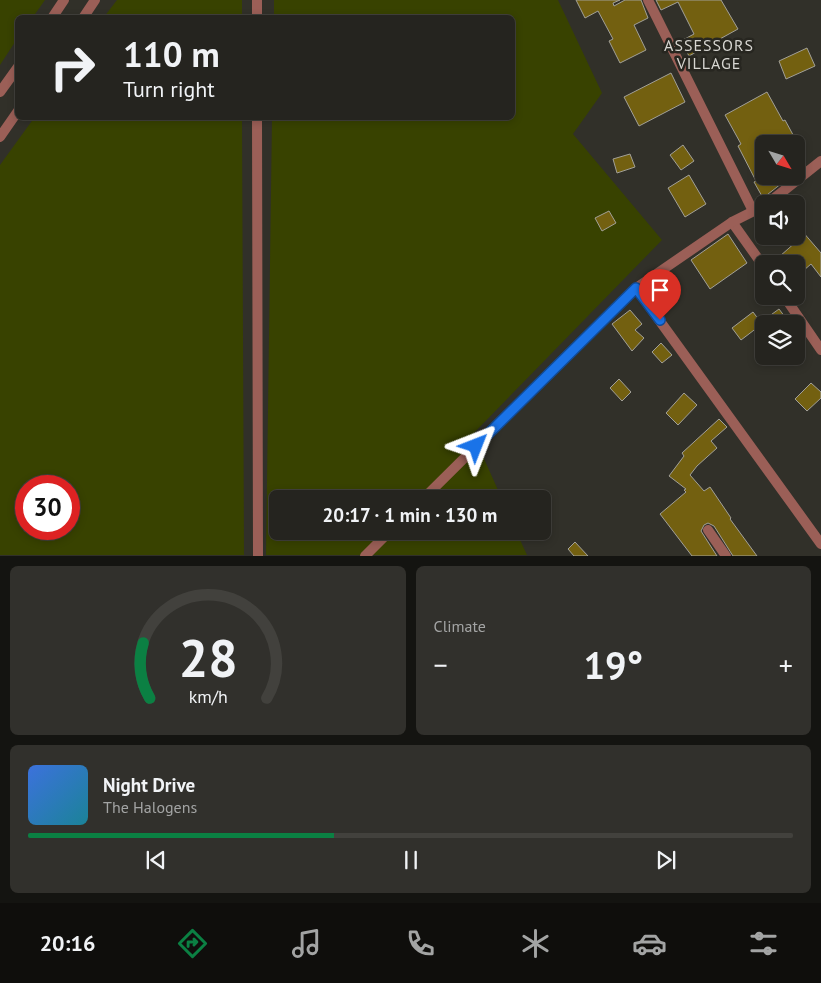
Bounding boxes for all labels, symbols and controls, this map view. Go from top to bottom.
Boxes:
text: 110 m [123,31,220,77]
icon: right [40,35,105,100]
district label: ASSESSORS VILLAGE [664,35,754,73]
text: Turn right [123,75,215,103]
north arrow [755,135,805,185]
map controls [755,135,805,365]
button: sound [755,195,805,245]
button: search [755,255,805,305]
pin [639,269,681,320]
icon: arrive [646,276,674,304]
button: layers [755,315,805,365]
position arrow [449,419,501,471]
speed limit sign: 30 [15,475,80,540]
text: 20:17 · 1 min · 130 m [323,503,497,527]
text: Climate [434,616,486,636]
text: 28 [178,624,237,691]
text: 19° [583,640,643,689]
text: − [434,646,448,683]
text: + [779,646,793,683]
text: km/h [188,685,227,708]
text: Night Drive [103,773,195,797]
text: The Halogens [103,797,197,817]
icon: previous [142,846,170,874]
icon: pause [397,846,425,874]
icon: next [652,846,680,874]
icon: directions [175,926,210,961]
icon: music [289,926,324,961]
icon: phone [403,926,438,961]
icon: climate [518,926,553,961]
icon: car [632,926,667,961]
icon: filters [746,926,781,961]
text: 20:16 [40,929,95,957]

